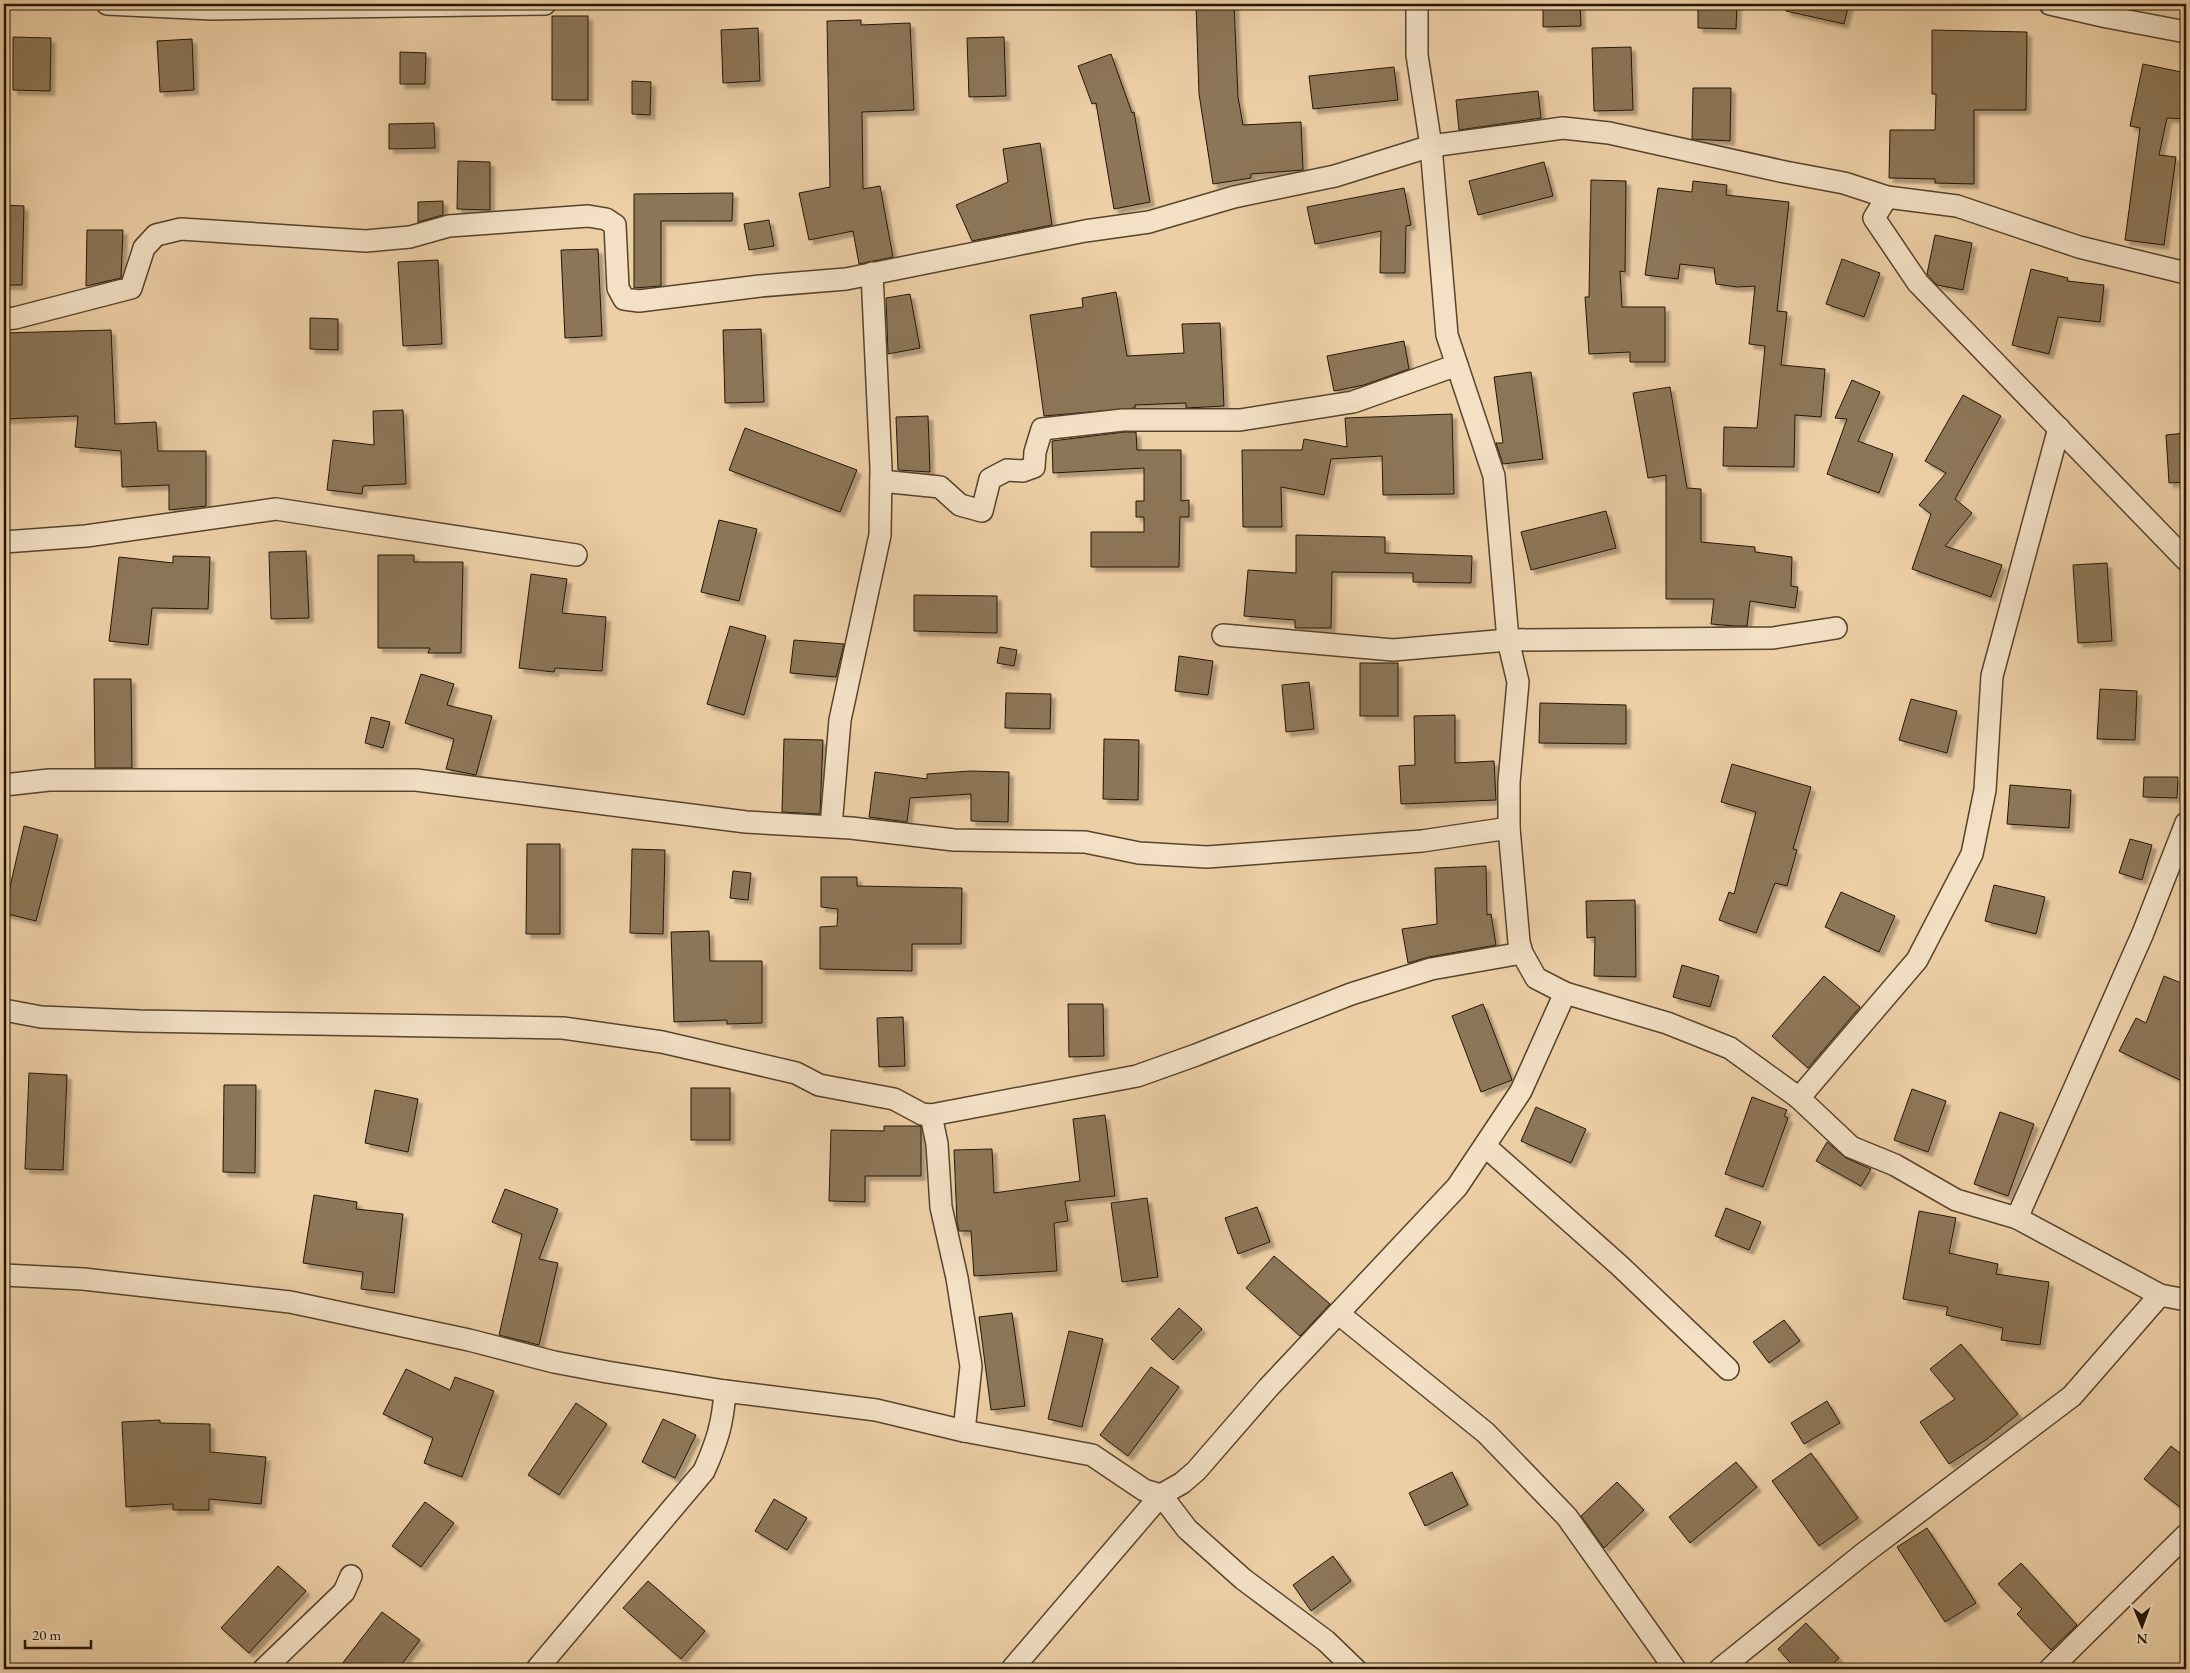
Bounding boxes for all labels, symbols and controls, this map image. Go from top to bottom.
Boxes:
north arrow [2118,1600,2168,1650]
scale bar [25,1618,91,1650]
text: 20 m [32,1625,61,1644]
text: N [2136,1630,2148,1648]

